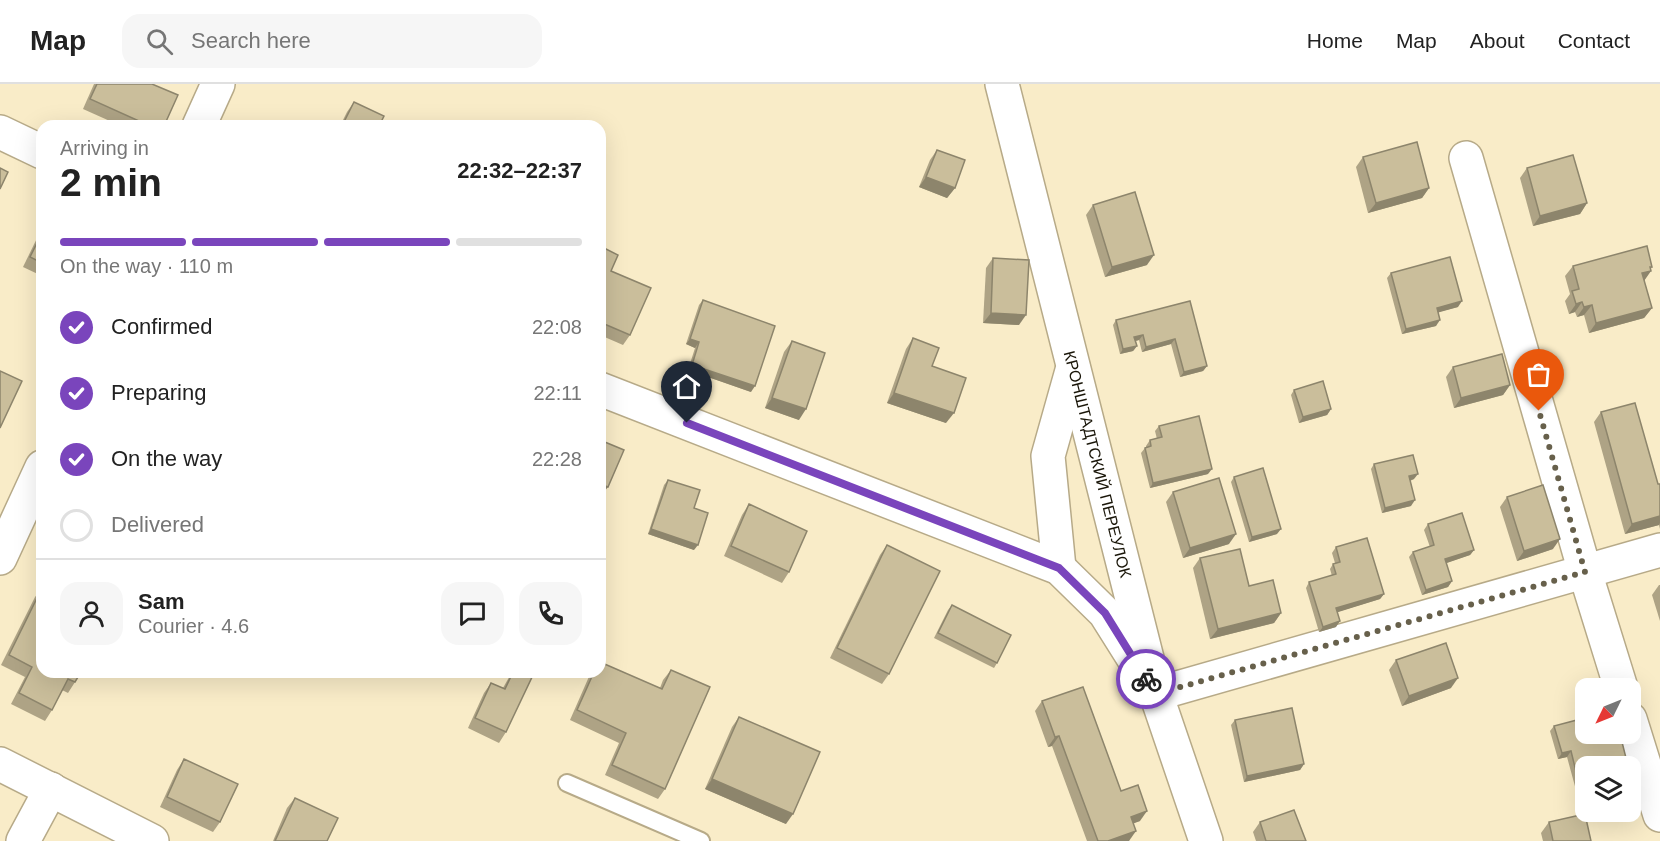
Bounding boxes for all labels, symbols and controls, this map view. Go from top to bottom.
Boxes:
search box [122,14,542,68]
text: Map [30,25,86,56]
icon: search [143,25,176,58]
text: Search here [191,28,311,53]
text: Home [1307,29,1363,52]
text: Map [1396,29,1437,52]
text: About [1470,29,1525,52]
text: Contact [1558,29,1630,52]
text: Arriving in [60,137,149,159]
text: 22:32–22:37 [457,158,582,183]
text: 2 min [60,161,162,204]
text: On the way · 110 m [60,255,233,277]
icon: check [60,311,93,344]
text: Confirmed [111,314,212,339]
text: 22:08 [532,316,582,338]
street label: КРОНШТАДТСКИЙ ПЕРЕУЛОК [1061,349,1134,580]
pin [1513,349,1564,411]
icon: bag [1522,358,1555,391]
pin [661,361,712,423]
icon: home [670,370,703,403]
icon: check [60,377,93,410]
text: Preparing [111,380,206,405]
text: 22:11 [533,382,582,404]
icon: check [60,443,93,476]
text: On the way [111,446,222,471]
text: 22:28 [532,448,582,470]
text: Delivered [111,512,204,537]
button: person [60,582,123,645]
button: chat [441,582,504,645]
button: phone [519,582,582,645]
text: Sam [138,589,184,614]
text: Courier · 4.6 [138,615,249,637]
courier [1116,649,1176,709]
icon: bike [1130,663,1163,696]
north arrow [1575,678,1641,744]
map controls [1575,678,1641,822]
button: layers [1575,756,1641,822]

